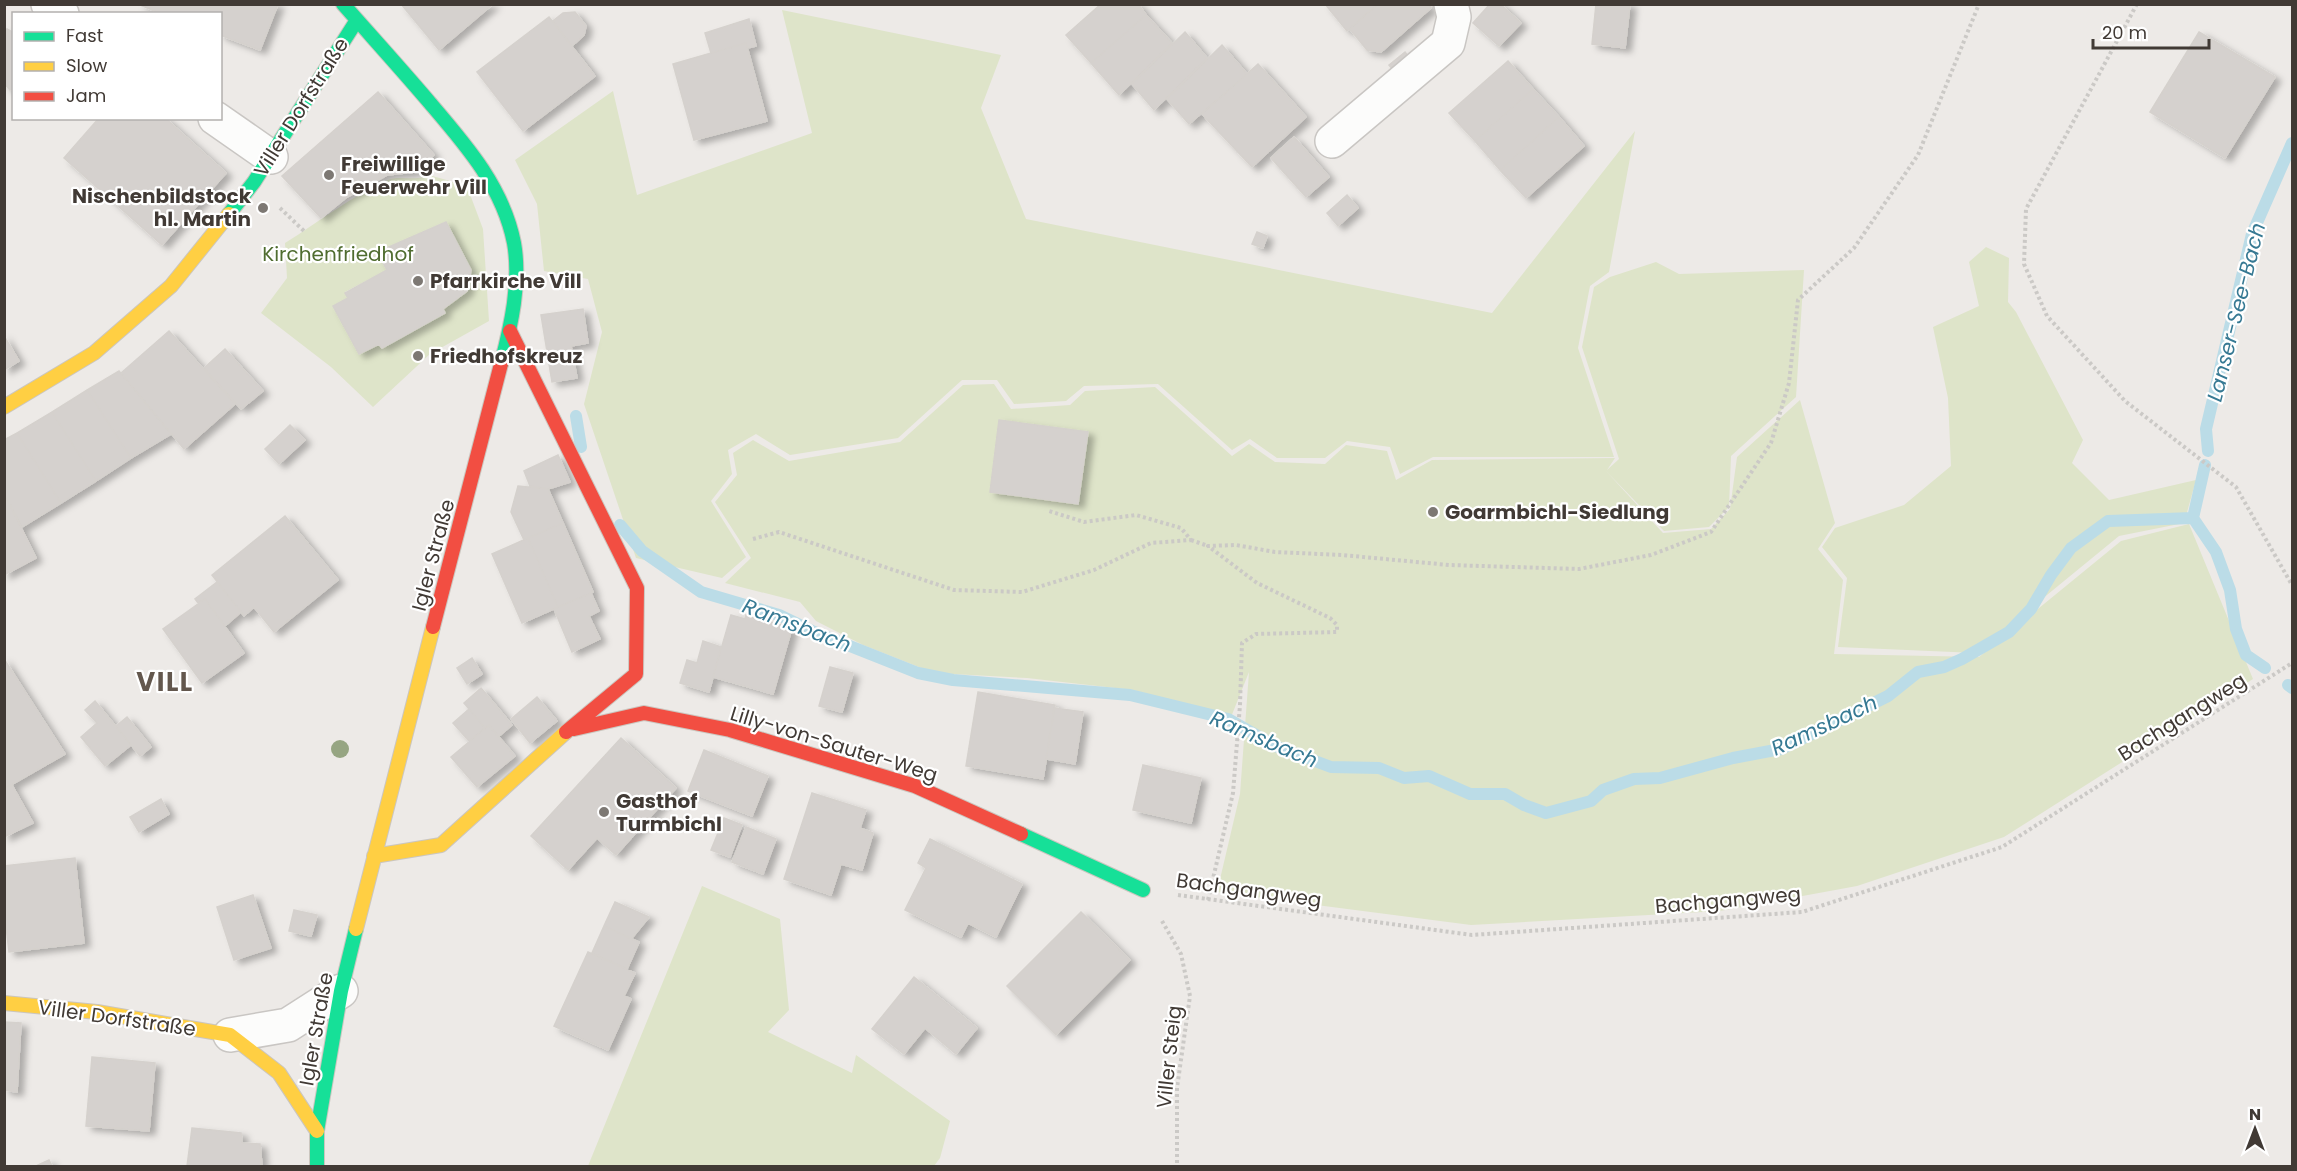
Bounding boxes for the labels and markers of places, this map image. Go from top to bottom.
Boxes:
place label: Freiwillige Feuerwehr Vill [341,150,487,201]
marker: Freiwillige Feuerwehr Vill [322,168,336,182]
place label: Nischenbildstock hl. Martin [72,182,252,233]
marker: Nischenbildstock hl. Martin [256,201,270,215]
place label: Pfarrkirche Vill [430,267,582,295]
marker: Pfarrkirche Vill [411,274,425,288]
place label: Friedhofskreuz [430,342,583,370]
marker: Friedhofskreuz [411,349,425,363]
place label: Goarmbichl-Siedlung [1445,498,1669,526]
marker: Goarmbichl-Siedlung [1426,505,1440,519]
place label: Gasthof Turmbichl [616,787,722,838]
marker: Gasthof Turmbichl [597,805,611,819]

